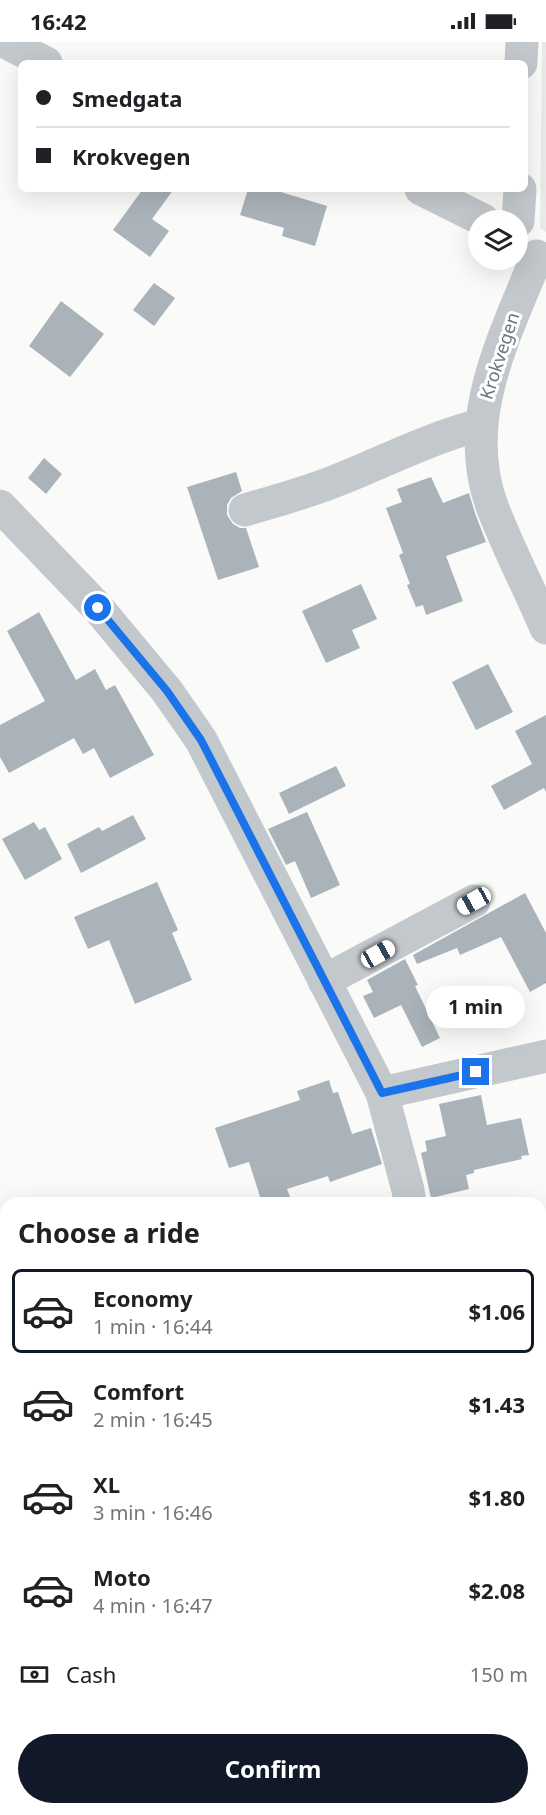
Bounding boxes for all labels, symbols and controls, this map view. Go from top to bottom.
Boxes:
text: 16:42 [30,6,87,36]
text: Smedgata [72,83,182,113]
text: Krokvegen [72,141,190,171]
map controls [468,210,528,270]
button: layers [468,210,528,270]
street label: Krokvegen [474,309,524,402]
route start [84,594,111,621]
car [454,884,494,918]
car [358,937,398,971]
callout: 1 min [426,985,526,1027]
text: 1 min [448,993,503,1020]
route end [462,1058,489,1085]
text: Choose a ride [18,1214,200,1251]
text: Economy [93,1283,192,1313]
icon: car [21,1284,75,1338]
text: $1.06 [468,1296,525,1326]
text: 1 min · 16:44 [93,1313,213,1340]
text: Comfort [93,1376,184,1406]
icon: car [21,1377,75,1431]
text: $1.43 [468,1389,525,1419]
text: 2 min · 16:45 [93,1406,213,1433]
text: XL [93,1469,120,1499]
icon: car [21,1470,75,1524]
text: $1.80 [468,1482,525,1512]
text: 3 min · 16:46 [93,1499,213,1526]
text: Moto [93,1562,151,1592]
icon: car [21,1563,75,1617]
text: $2.08 [468,1575,525,1605]
text: 4 min · 16:47 [93,1592,213,1619]
icon: cash [18,1658,51,1691]
text: Cash [66,1659,116,1689]
text: 150 m [470,1661,528,1688]
button: Confirm [18,1734,528,1803]

